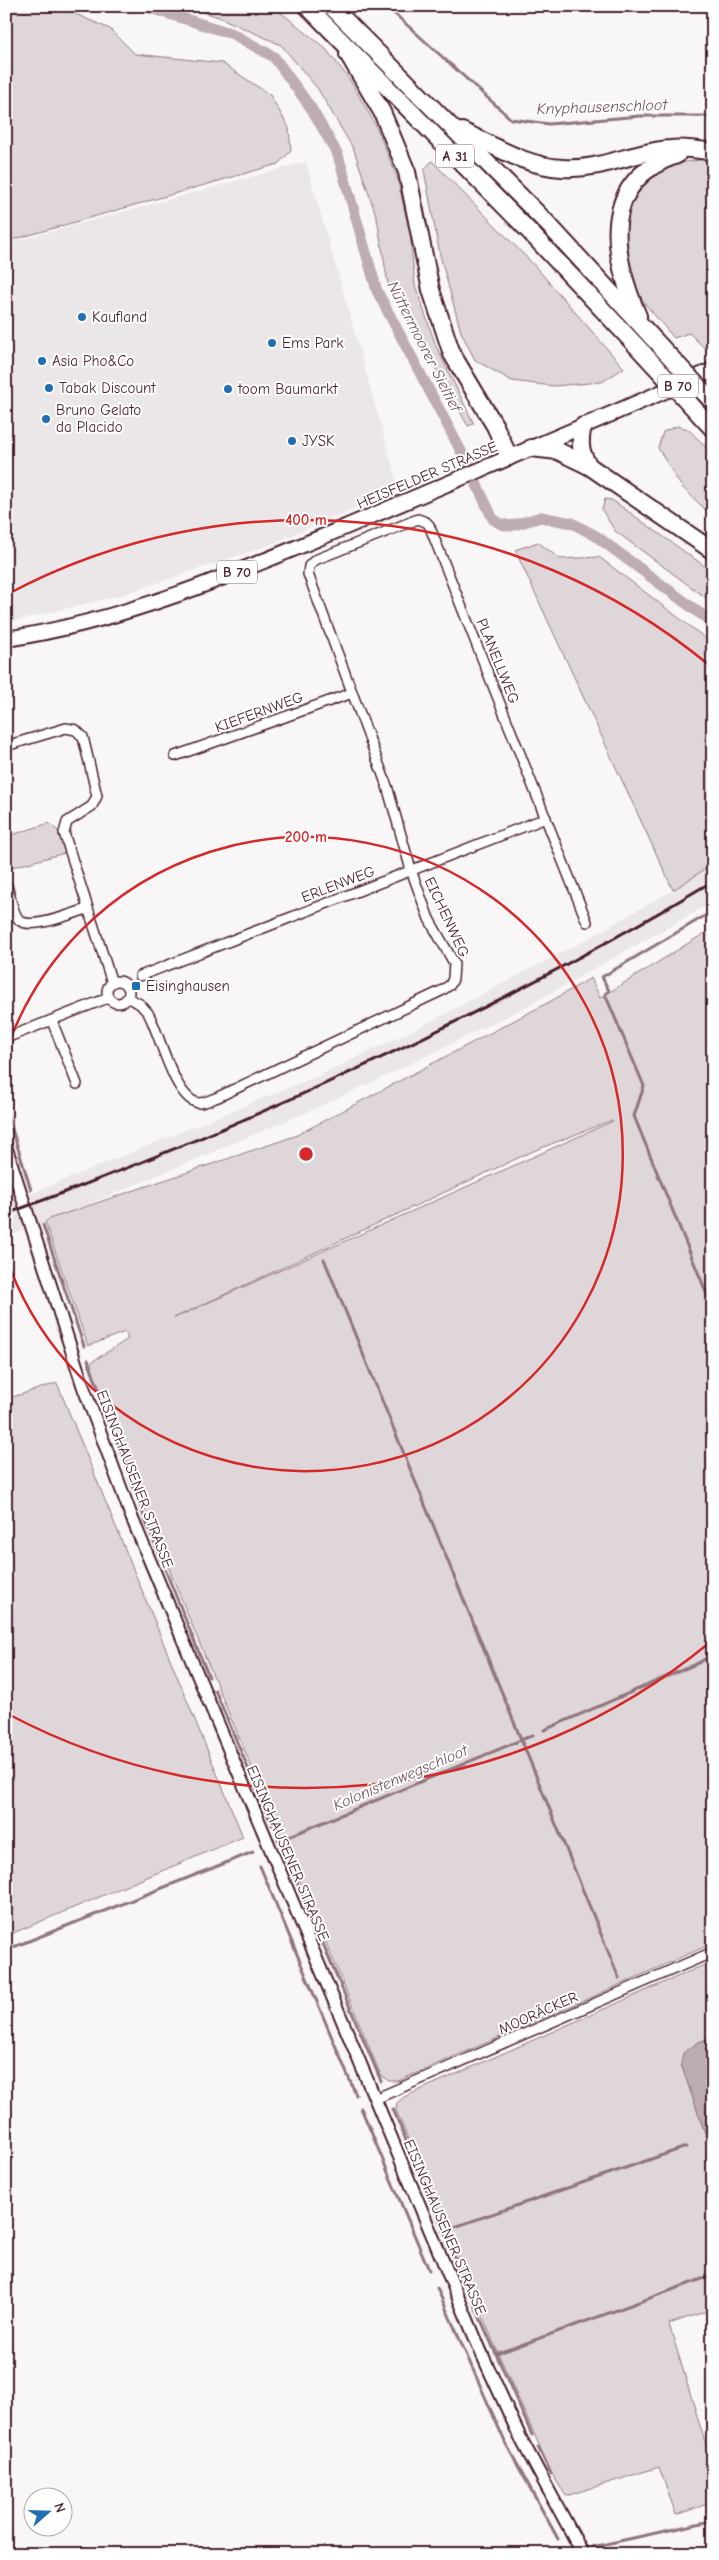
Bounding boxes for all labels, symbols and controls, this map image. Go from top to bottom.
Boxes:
water label: Knyphausenschloot [536,96,669,118]
road number: A 31 [436,144,474,168]
water label: Nüttermoorer Sieltief [383,278,466,417]
place label: Kaufland [92,308,147,326]
marker: Kaufland [76,311,88,323]
place label: Ems Park [282,334,344,352]
marker: Ems Park [266,337,278,349]
place label: Asia Pho&Co [52,352,134,370]
marker: Asia Pho&Co [36,355,48,367]
road number: B 70 [658,374,698,398]
place label: Tabak Discount [59,379,156,397]
place label: toom Baumarkt [237,380,338,398]
marker: Tabak Discount [43,382,55,394]
marker: toom Baumarkt [222,383,234,395]
place label: Bruno Gelato da Placido [56,401,141,436]
marker: Bruno Gelato da Placido [40,413,52,425]
place label: JYSK [302,432,335,450]
marker: JYSK [286,435,298,447]
street label: HEISFELDER STRASSE [354,437,500,513]
text: 400 m [285,511,327,529]
road number: B 70 [217,560,257,584]
street label: PLANELLWEG [473,616,523,706]
street label: KIEFERNWEG [212,688,306,736]
text: 200 m [285,828,327,846]
street label: ERLENWEG [299,862,377,906]
street label: EICHENWEG [421,874,473,960]
place label: Eisinghausen [146,977,230,995]
marker: Eisinghausen [130,980,142,992]
centre of rings [297,1145,315,1163]
street label: EISINGHAUSENER STRASSE [93,1387,177,1571]
water label: Kolonistenwegschloot [330,1741,471,1814]
street label: EISINGHAUSENER STRASSE [243,1762,333,1944]
street label: MOORÄCKER [495,1987,581,2039]
street label: EISINGHAUSENER STRASSE [400,2136,490,2318]
north arrow [22,2488,72,2538]
text: N [50,2501,69,2515]

